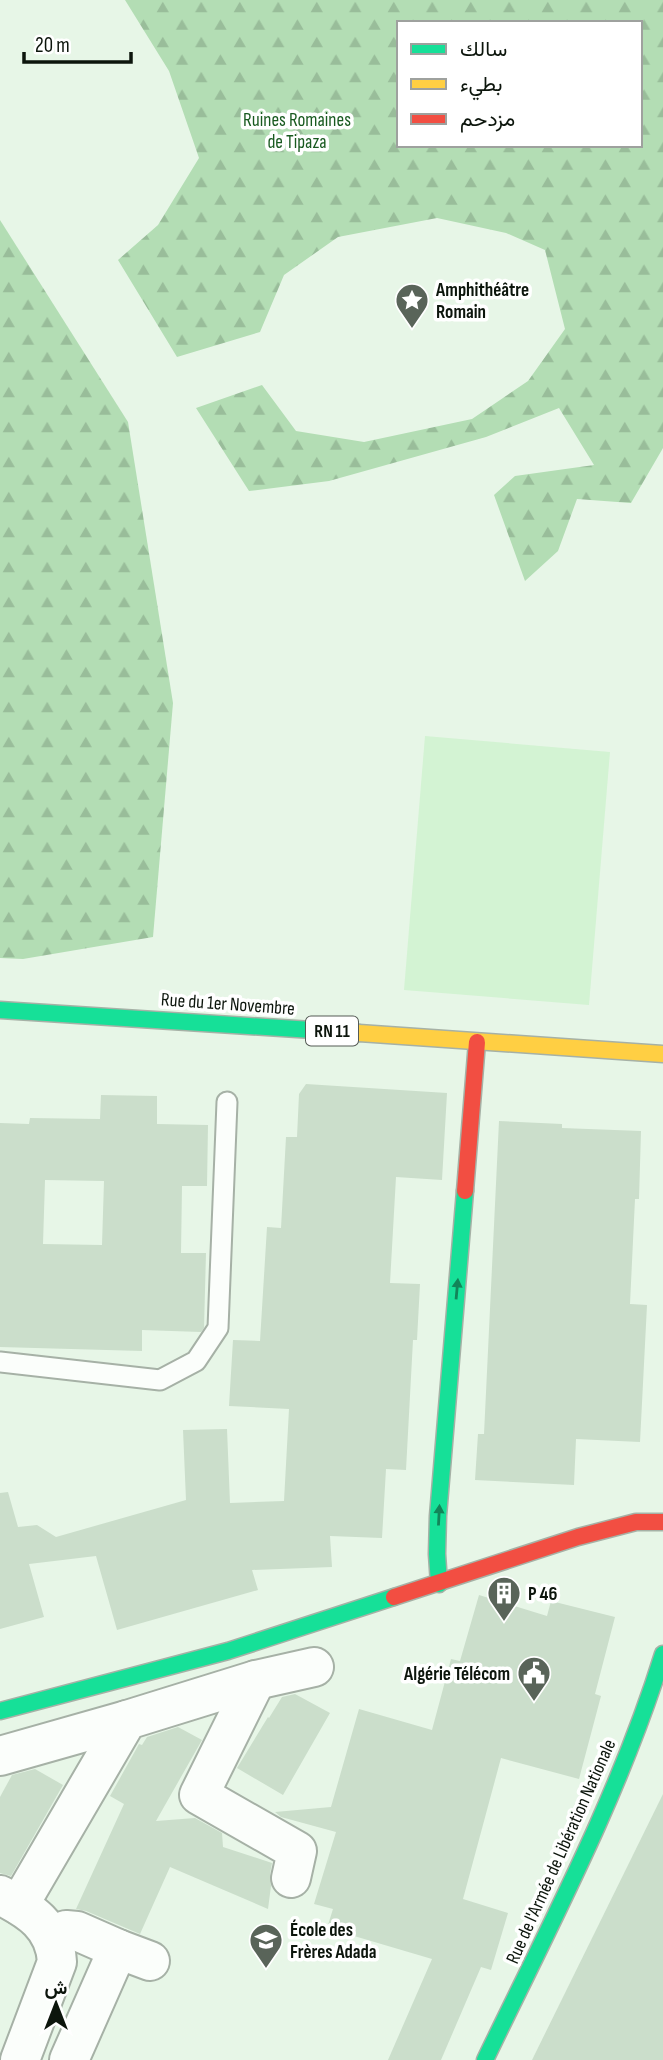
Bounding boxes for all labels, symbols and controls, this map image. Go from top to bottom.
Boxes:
scale bar [24,21,131,65]
legend [397,21,642,147]
text: 20 m [35,33,70,58]
text: سالك [460,37,507,62]
text: بطيء [460,72,503,101]
text: مزدحم [460,107,515,133]
park label: Ruines Romaines de Tipaza [243,109,351,154]
place label: Amphithéâtre Romain [435,279,529,324]
place icon: Amphithéâtre Romain [393,281,431,330]
street label: Rue du 1er Novembre [160,988,296,1021]
road number: RN 11 [306,1016,358,1046]
one-way arrow [452,1277,463,1299]
one-way arrow [433,1504,444,1526]
building icon: P 46 [485,1574,523,1623]
place label: P 46 [528,1583,557,1606]
public building icon: Algérie Télécom [515,1654,553,1703]
place label: Algérie Télécom [403,1663,510,1686]
street label: Rue de l'Armée de Libération Nationale [501,1736,621,1967]
place label: École des Frères Adada [290,1919,377,1964]
school or university icon: École des Frères Adada [247,1921,285,1970]
north arrow [21,1969,91,2039]
text: ش [45,1977,68,2000]

